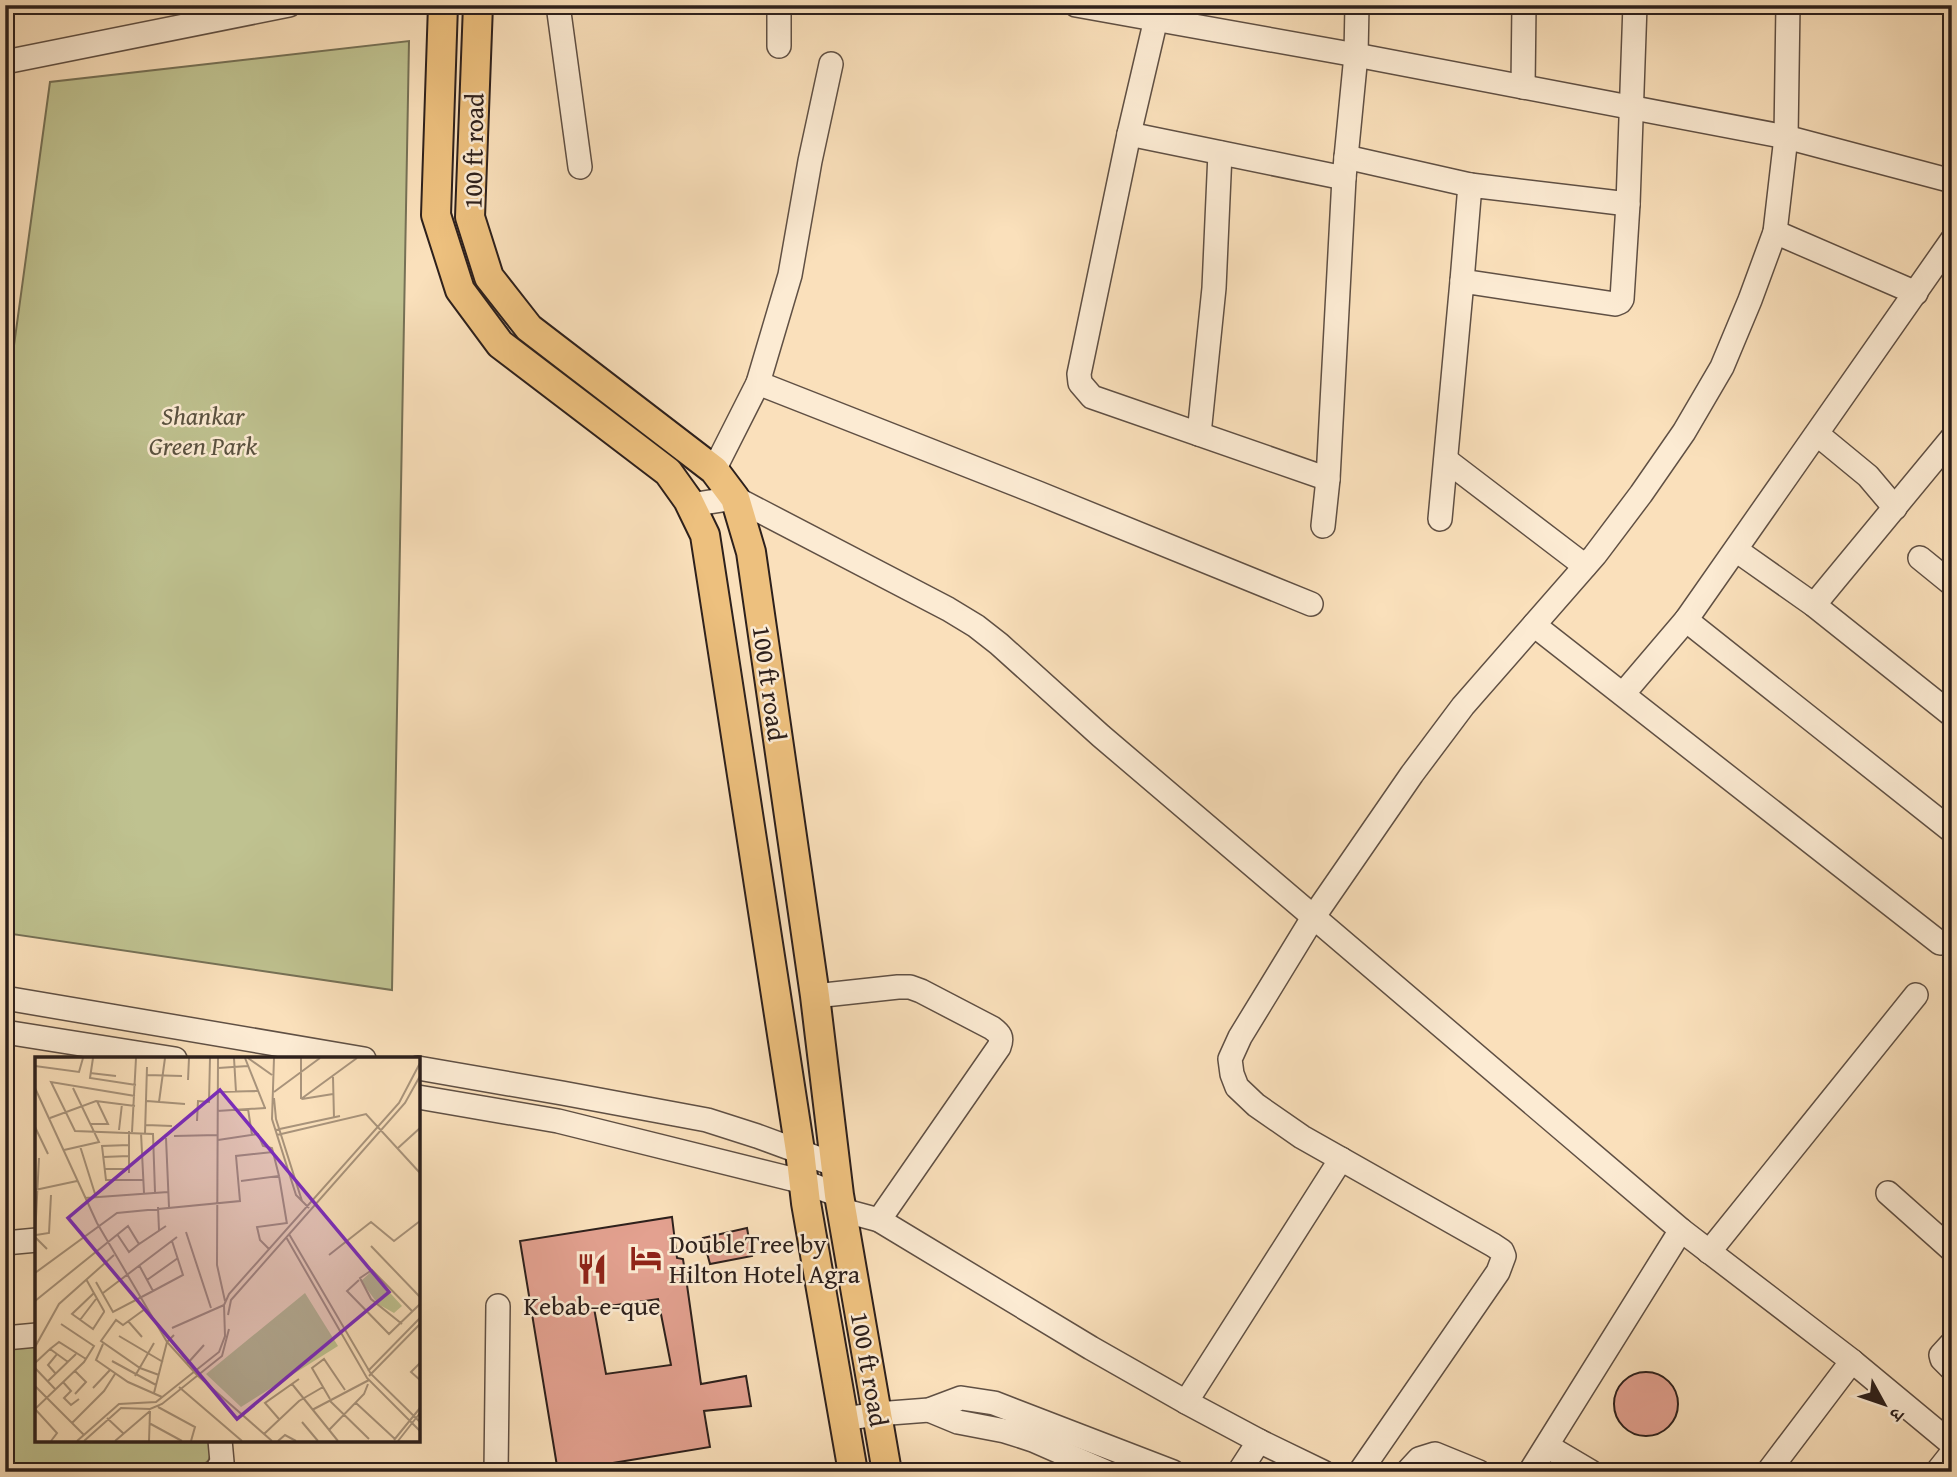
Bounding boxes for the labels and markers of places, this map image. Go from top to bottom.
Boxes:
place label: DoubleTree by Hilton Hotel Agra [669,1224,861,1293]
hotel icon: DoubleTree by Hilton Hotel Agra [629,1241,663,1275]
restaurant icon: Kebab-e-que [575,1252,609,1286]
place label: Kebab-e-que [524,1286,660,1325]

